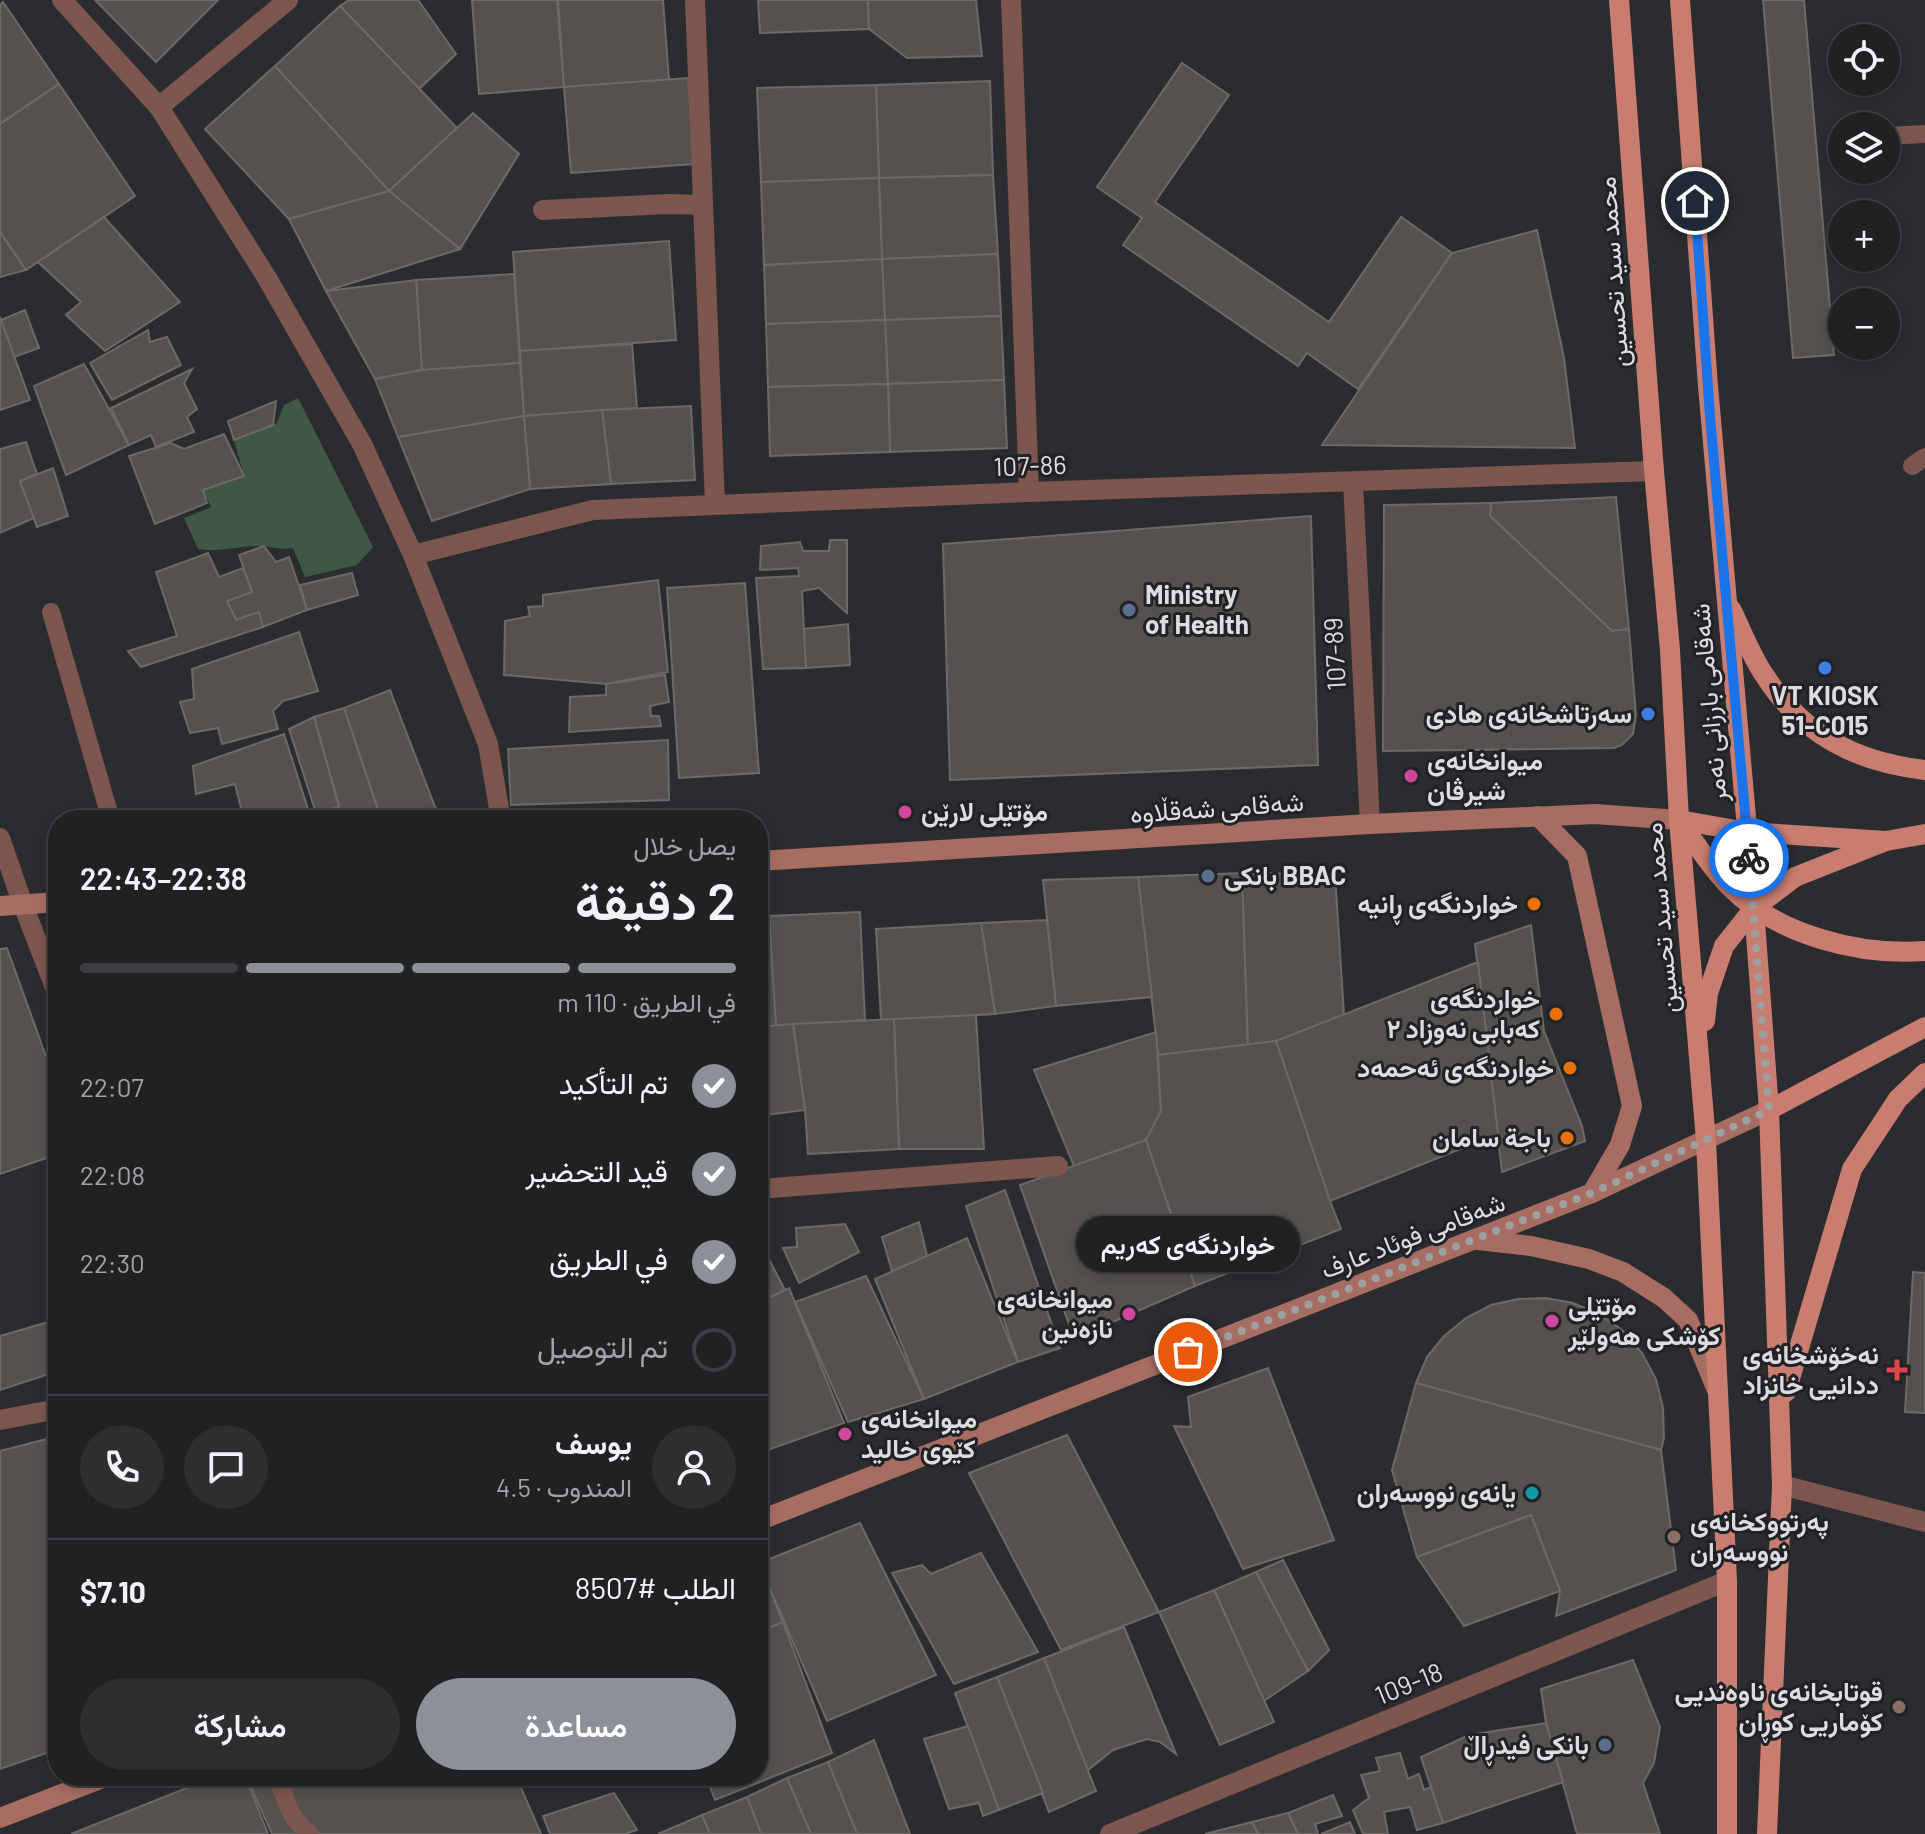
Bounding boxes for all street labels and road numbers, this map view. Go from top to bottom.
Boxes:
street label: محمد سید تحسین [1589,176,1636,369]
street label: 107-86 [993,448,1067,481]
street label: شەقامی بارزانی نەمر [1683,602,1734,805]
street label: 107-89 [1316,617,1351,692]
street label: شەقامی شەقڵاوە [1129,785,1305,830]
street label: محمد سید تحسین [1636,821,1685,1015]
street label: شەقامی فوئاد عارف [1316,1185,1510,1286]
street label: 109-18 [1370,1655,1447,1710]

